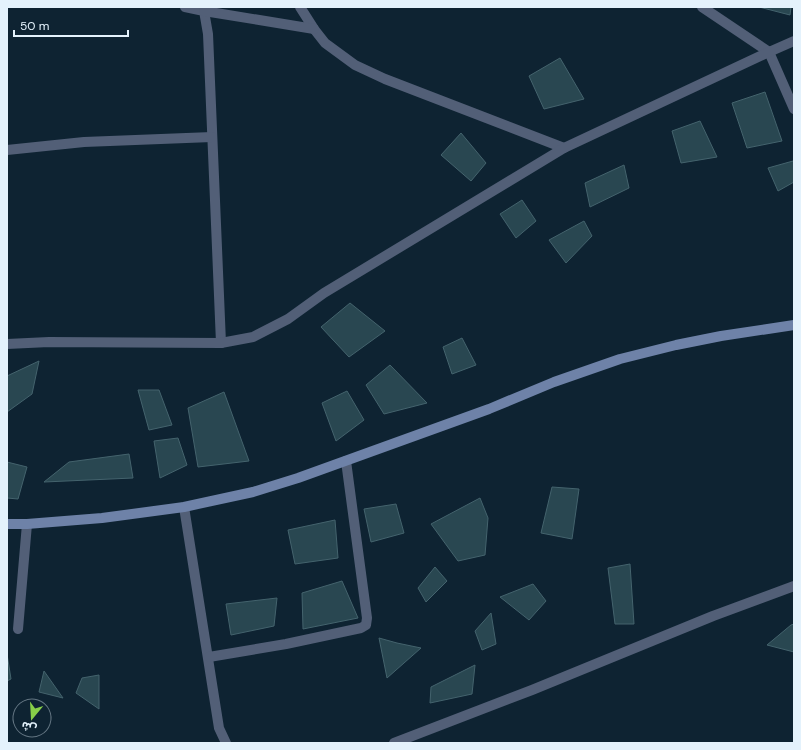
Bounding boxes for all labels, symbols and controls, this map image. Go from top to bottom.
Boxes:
scale bar [14,12,128,38]
text: 50 m [20,18,49,34]
north arrow [12,698,52,738]
text: ش [20,719,38,736]

